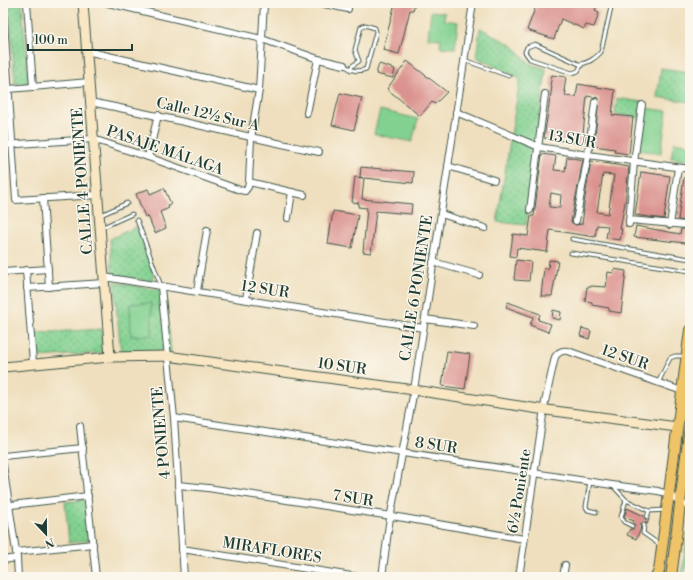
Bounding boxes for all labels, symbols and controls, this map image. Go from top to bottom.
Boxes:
scale bar [28,26,132,52]
text: 100 m [34,33,68,48]
street label: Calle 12½ Sur A [154,93,262,136]
street label: CALLE 4 PONIENTE [68,107,97,255]
street label: PASAJE MÁLAGA [104,121,227,180]
street label: 13 SUR [547,126,598,153]
street label: CALLE 6 PONIENTE [396,214,437,362]
street label: 12 SUR [240,276,291,303]
street label: 12 SUR [599,341,651,375]
street label: 10 SUR [316,354,368,379]
street label: 4 PONIENTE [148,386,175,480]
street label: 8 SUR [414,433,459,458]
street label: 6½ Poniente [503,447,536,535]
street label: 7 SUR [331,486,375,511]
north arrow [26,514,66,554]
street label: MIRAFLORES [221,533,323,568]
text: N [42,534,56,551]

